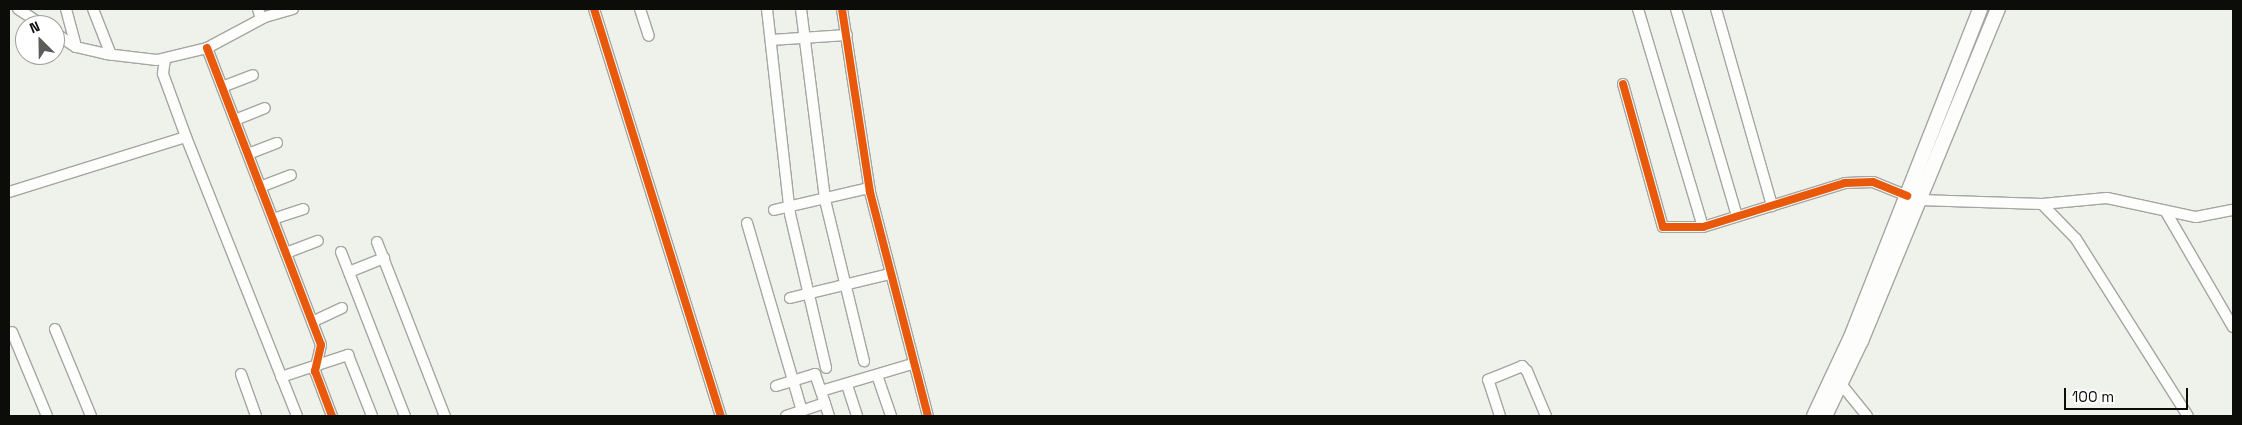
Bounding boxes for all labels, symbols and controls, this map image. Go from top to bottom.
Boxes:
north arrow [15,15,65,65]
text: N [27,17,42,37]
scale bar [2067,378,2191,410]
text: 100 m [2072,387,2114,406]

